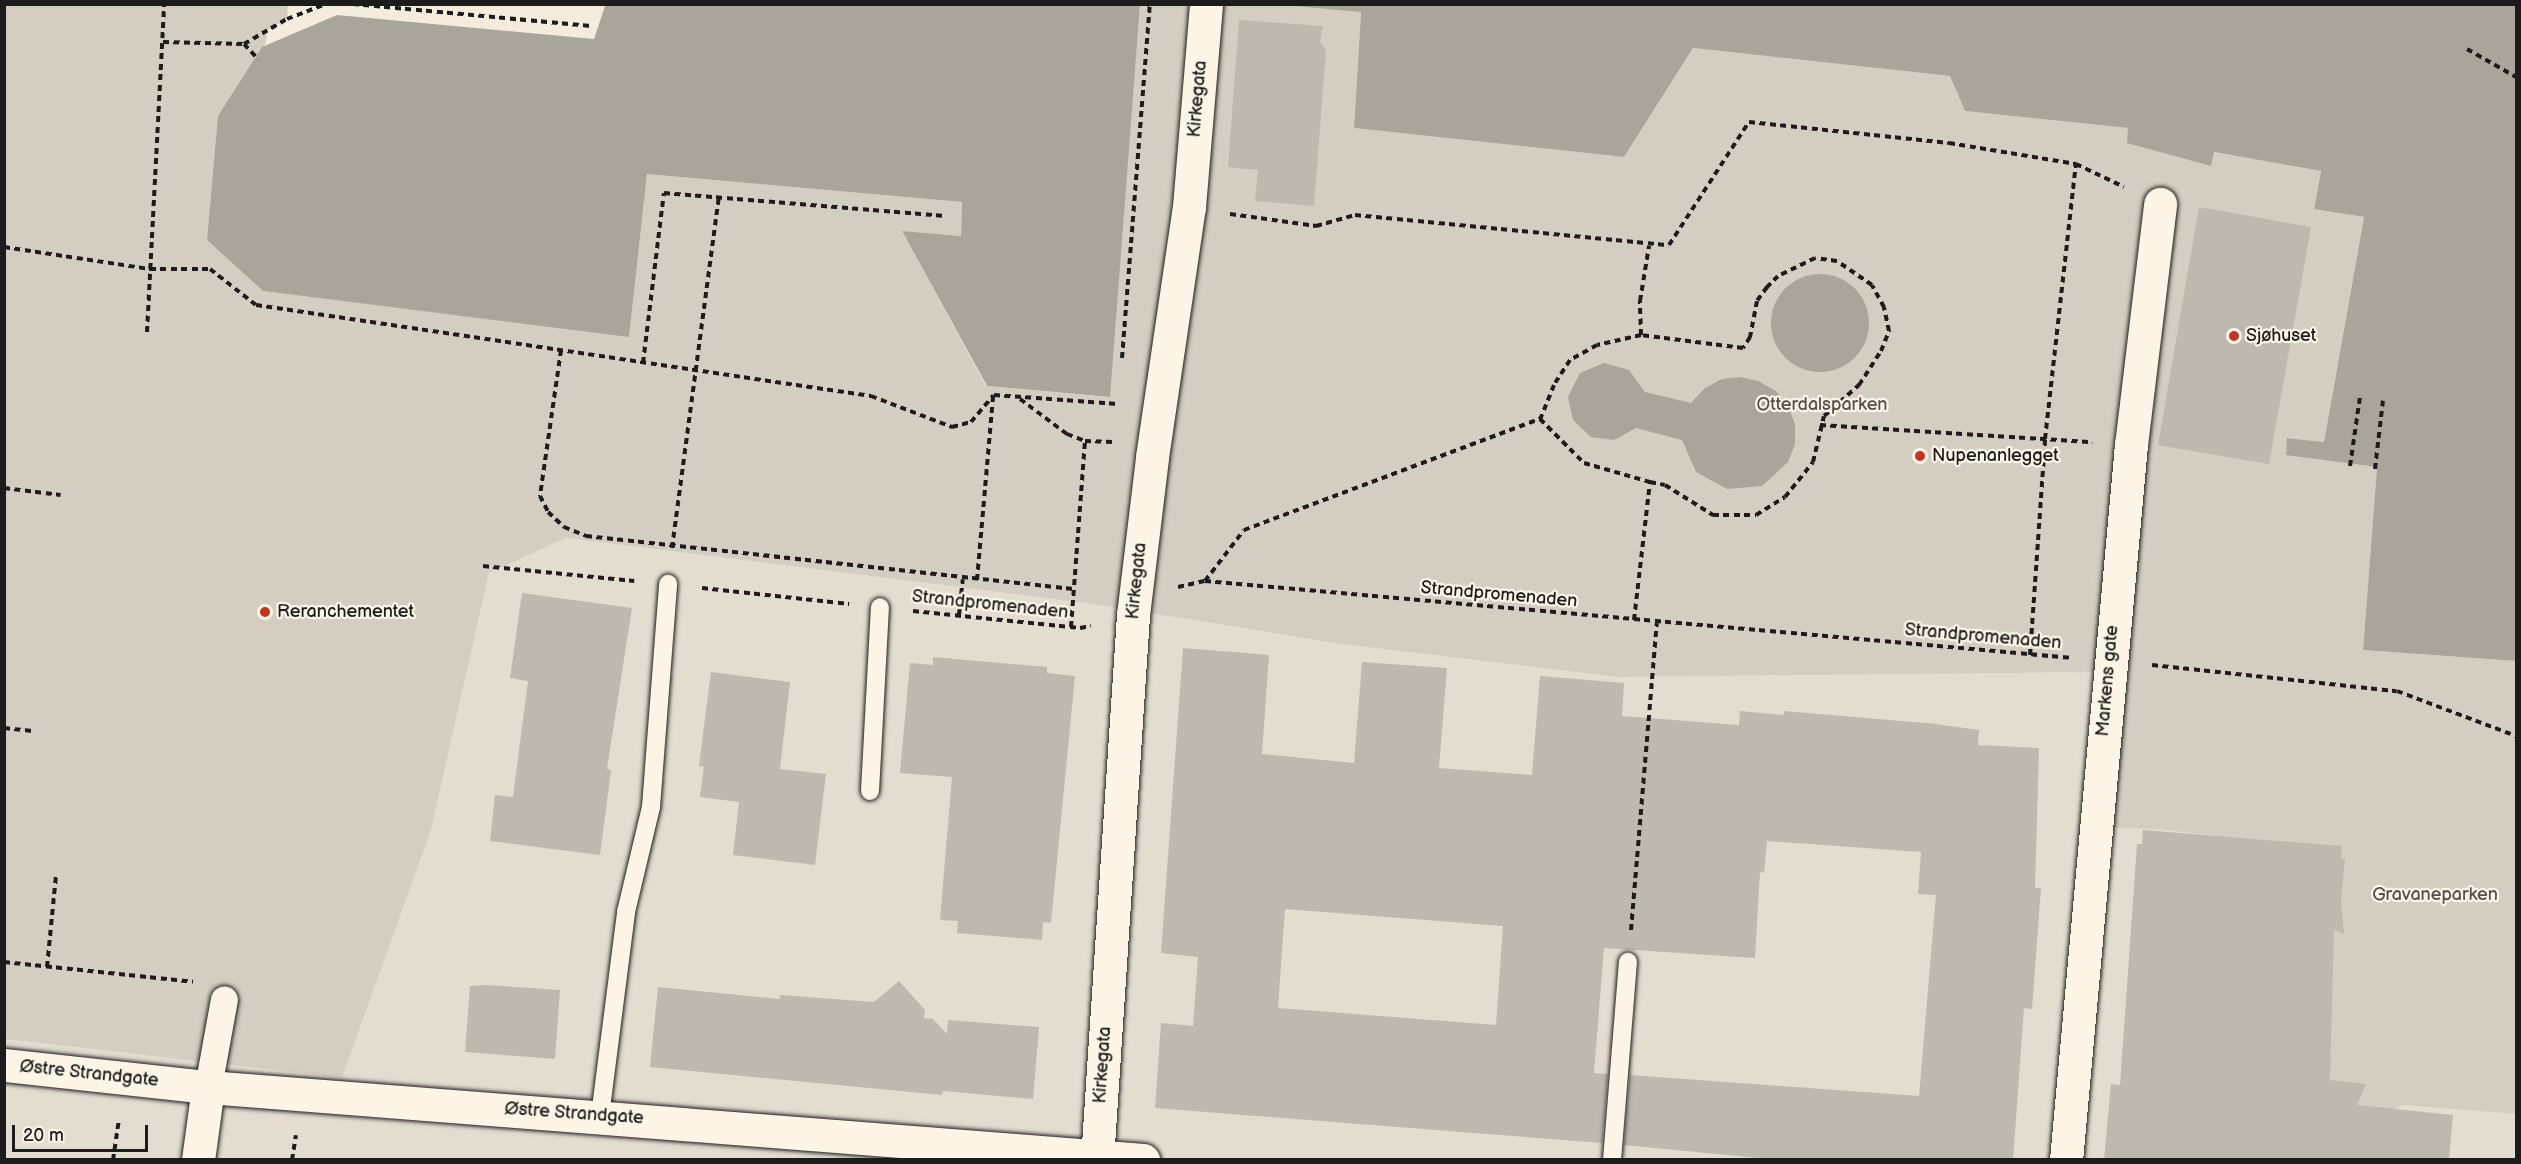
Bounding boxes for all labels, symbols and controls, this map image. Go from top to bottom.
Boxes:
street label: Kirkegata [1184,60,1212,138]
place label: Sjøhuset [2246,325,2316,347]
marker: Sjøhuset [2227,329,2241,343]
park label: Otterdalsparken [1757,394,1887,416]
place label: Nupenanlegget [1932,445,2059,467]
marker: Nupenanlegget [1913,449,1927,463]
street label: Kirkegata [1122,541,1152,621]
street label: Strandpromenaden [1420,577,1578,613]
street label: Strandpromenaden [911,586,1069,624]
place label: Reranchementet [277,601,414,623]
marker: Reranchementet [258,605,272,619]
street label: Strandpromenaden [1904,619,2062,655]
street label: Markens gate [2092,624,2124,738]
park label: Gravaneparken [2372,884,2498,906]
street label: Kirkegata [1090,1026,1116,1104]
street label: Østre Strandgate [18,1056,160,1092]
street label: Østre Strandgate [504,1098,644,1130]
scale bar [15,1113,152,1151]
text: 20 m [23,1125,64,1146]

